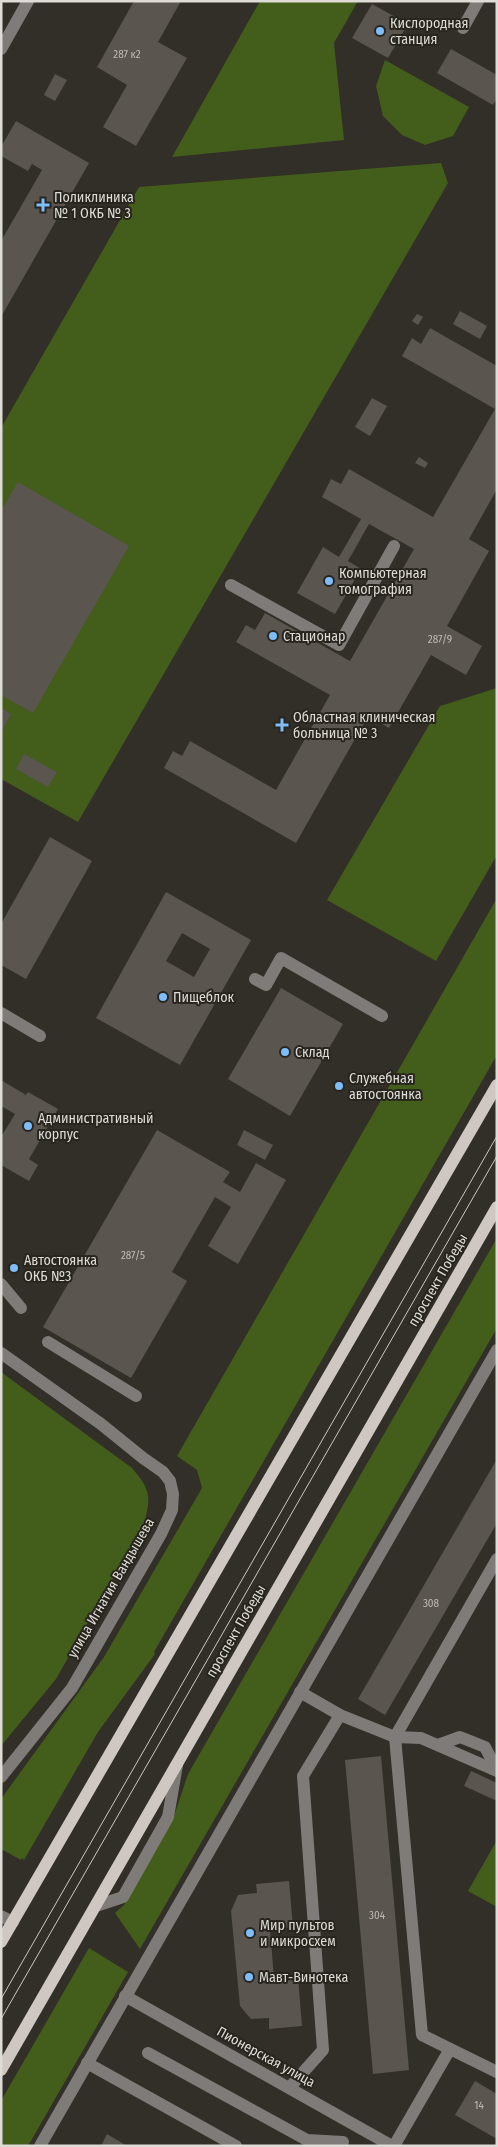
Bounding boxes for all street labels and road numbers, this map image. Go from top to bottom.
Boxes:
street label: проспект Победы [405,1231,471,1329]
street label: улица Игнатия Вандышева [64,1515,158,1661]
street label: проспект Победы [203,1582,269,1680]
street label: Пионерская улица [214,2023,318,2091]

